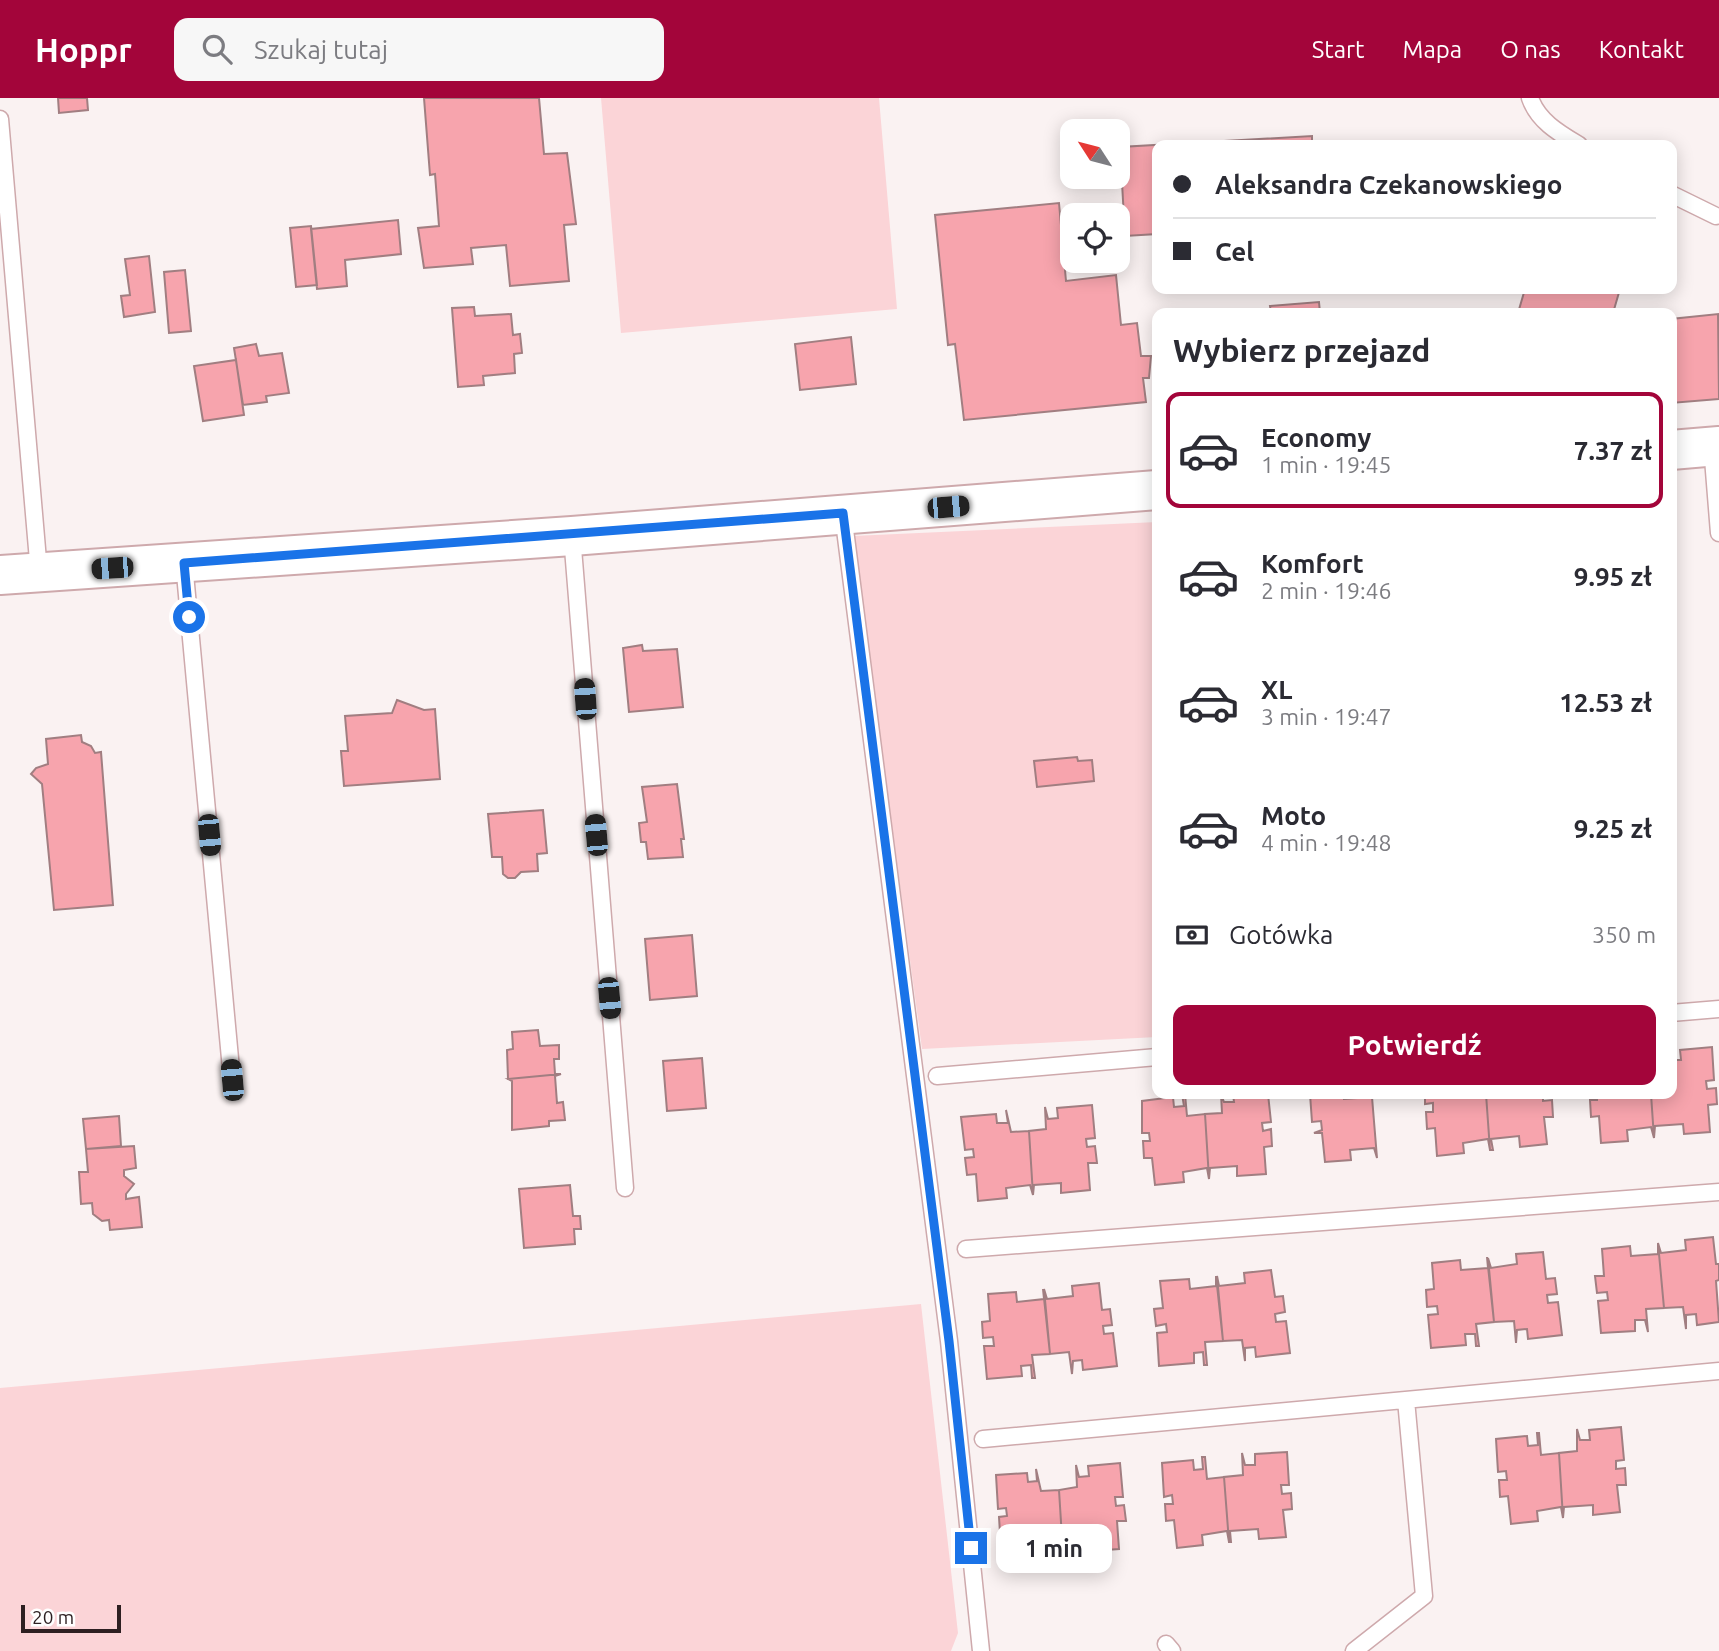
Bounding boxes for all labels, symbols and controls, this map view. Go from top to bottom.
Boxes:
search box [174,18,664,81]
icon: search [198,30,236,68]
text: Hoppr [35,31,132,68]
text: Szukaj tutaj [254,35,388,64]
text: Start [1312,36,1365,63]
text: Mapa [1403,36,1462,63]
text: O nas [1500,36,1561,63]
text: Kontakt [1599,36,1684,63]
north arrow [1060,119,1130,189]
map controls [1060,119,1130,273]
text: Aleksandra Czekanowskiego [1215,170,1562,199]
button: locate [1060,203,1130,273]
text: Cel [1215,237,1254,266]
text: Wybierz przejazd [1173,332,1431,368]
icon: car [1177,419,1240,482]
text: Economy [1261,423,1371,452]
text: 7.37 zł [1574,436,1652,465]
text: 1 min · 19:45 [1261,452,1392,477]
car [927,495,970,519]
icon: car [1177,545,1240,608]
text: Komfort [1261,549,1364,578]
car [91,556,134,580]
text: 9.95 zł [1574,562,1652,591]
text: 2 min · 19:46 [1261,578,1392,603]
route start [173,601,205,633]
icon: car [1177,671,1240,734]
text: XL [1261,675,1292,704]
car [574,677,597,721]
text: 12.53 zł [1559,688,1652,717]
text: 3 min · 19:47 [1261,704,1392,729]
icon: car [1177,797,1240,860]
text: Moto [1261,801,1326,830]
car [197,813,222,857]
car [584,813,609,857]
text: 9.25 zł [1574,814,1652,843]
text: 4 min · 19:48 [1261,830,1392,855]
icon: cash [1173,916,1211,954]
text: Gotówka [1229,920,1333,949]
text: 350 m [1592,922,1656,947]
car [597,976,622,1020]
button: Potwierdź [1173,1005,1656,1085]
car [220,1058,245,1102]
callout: 1 min [996,1524,1111,1572]
route end [955,1532,987,1564]
text: 1 min [1025,1536,1083,1561]
scale bar [21,1602,121,1634]
text: 20 m [32,1606,74,1628]

